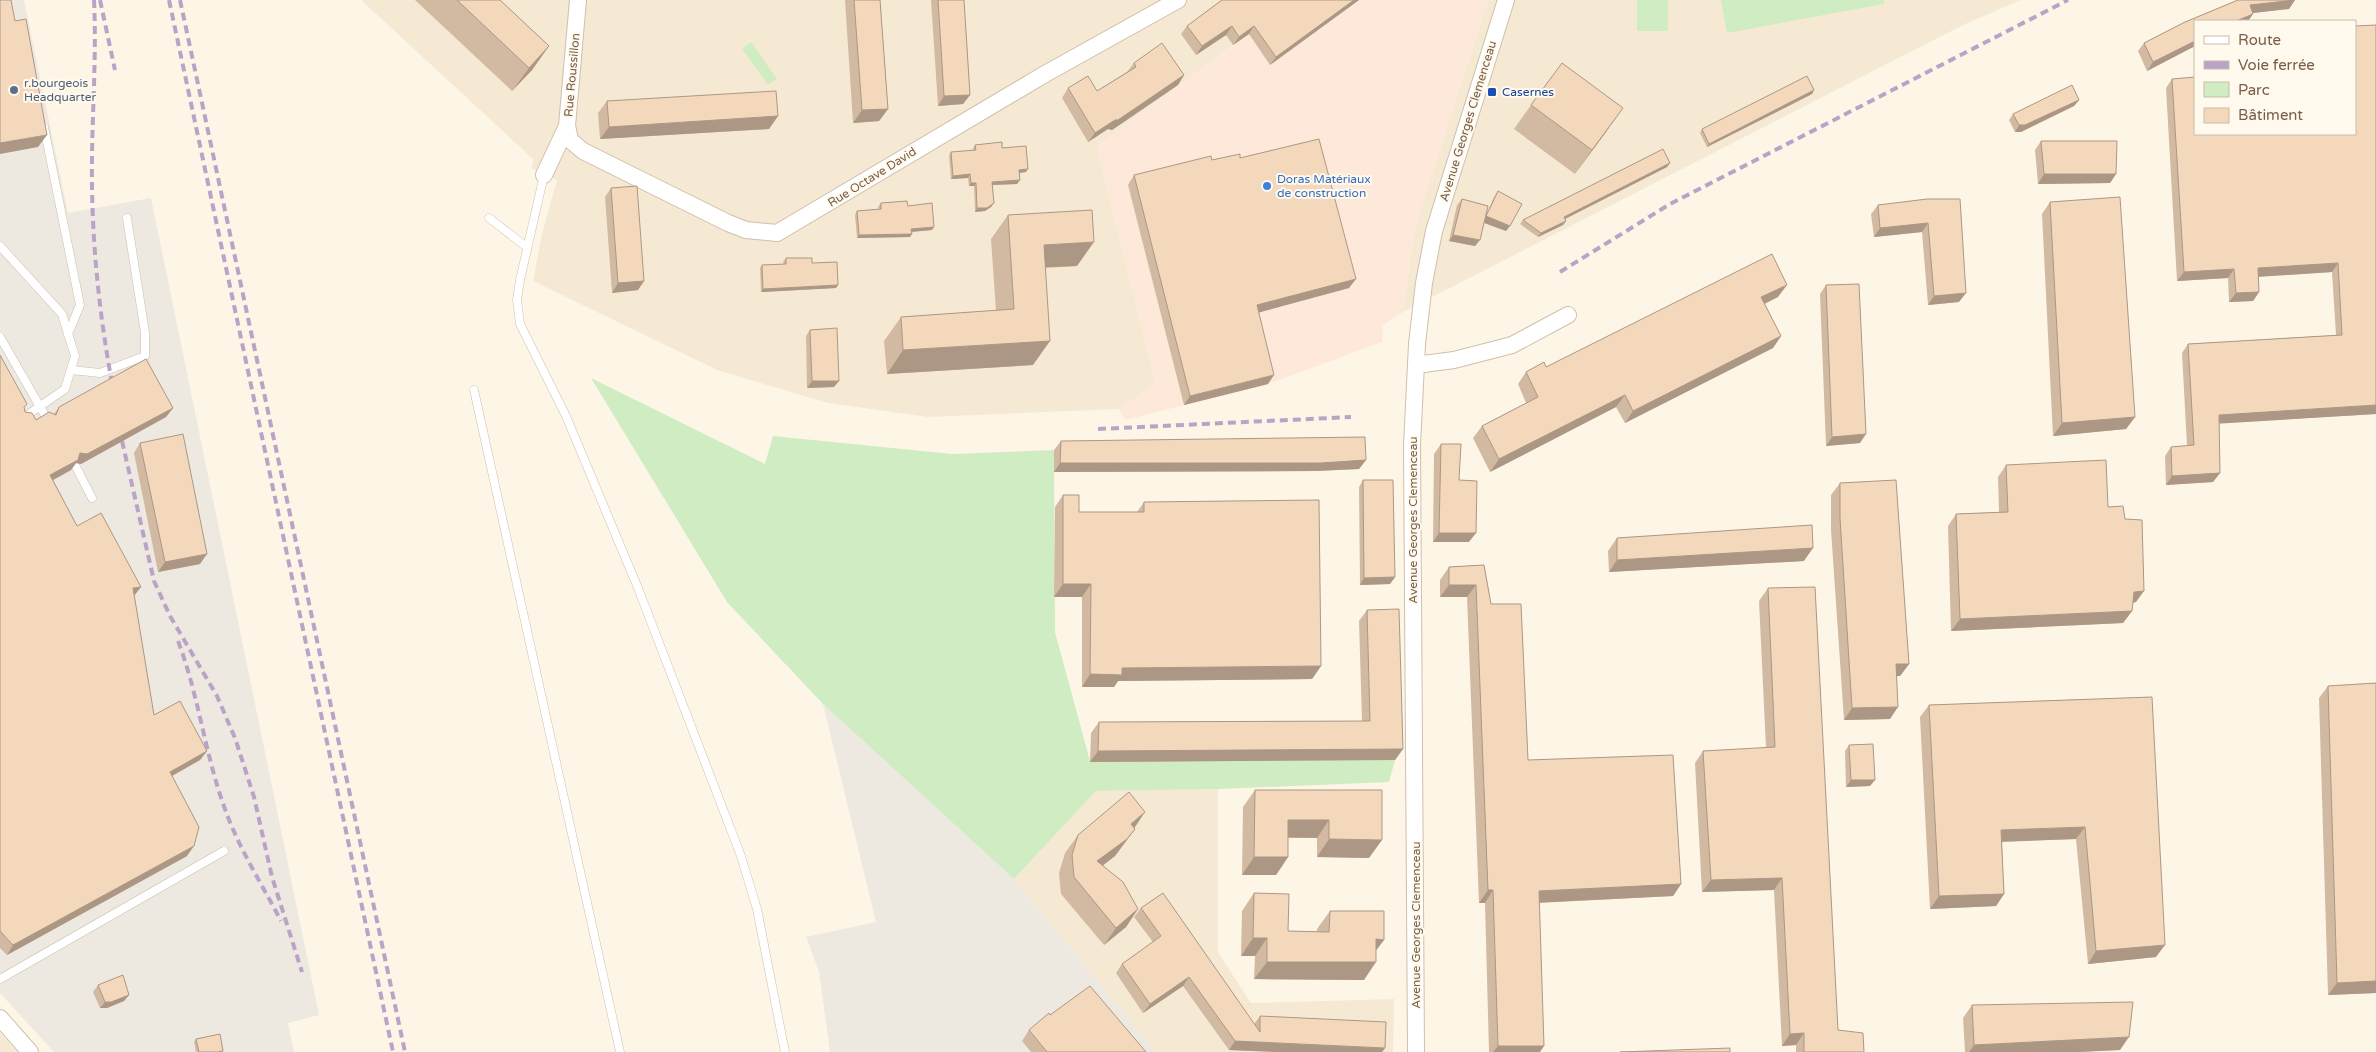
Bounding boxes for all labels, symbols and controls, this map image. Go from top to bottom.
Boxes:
legend [2194,20,2356,135]
text: Route [2238,31,2281,49]
street label: Rue Roussillon [561,33,583,117]
street label: Avenue Georges Clemenceau [1437,39,1499,203]
text: Voie ferrée [2238,56,2315,74]
place label: r.bourgeois Headquarter [24,76,97,104]
text: Parc [2238,81,2270,99]
marker: r.bourgeois Headquarter [8,84,20,96]
place label: Casernes [1502,85,1554,99]
marker: Casernes [1486,86,1498,98]
text: Bâtiment [2238,106,2303,124]
street label: Rue Octave David [825,144,919,210]
place label: Doras Matériaux de construction [1277,172,1371,200]
marker: Doras Matériaux de construction [1261,180,1273,192]
street label: Avenue Georges Clemenceau [1406,436,1420,604]
street label: Avenue Georges Clemenceau [1409,841,1423,1009]

